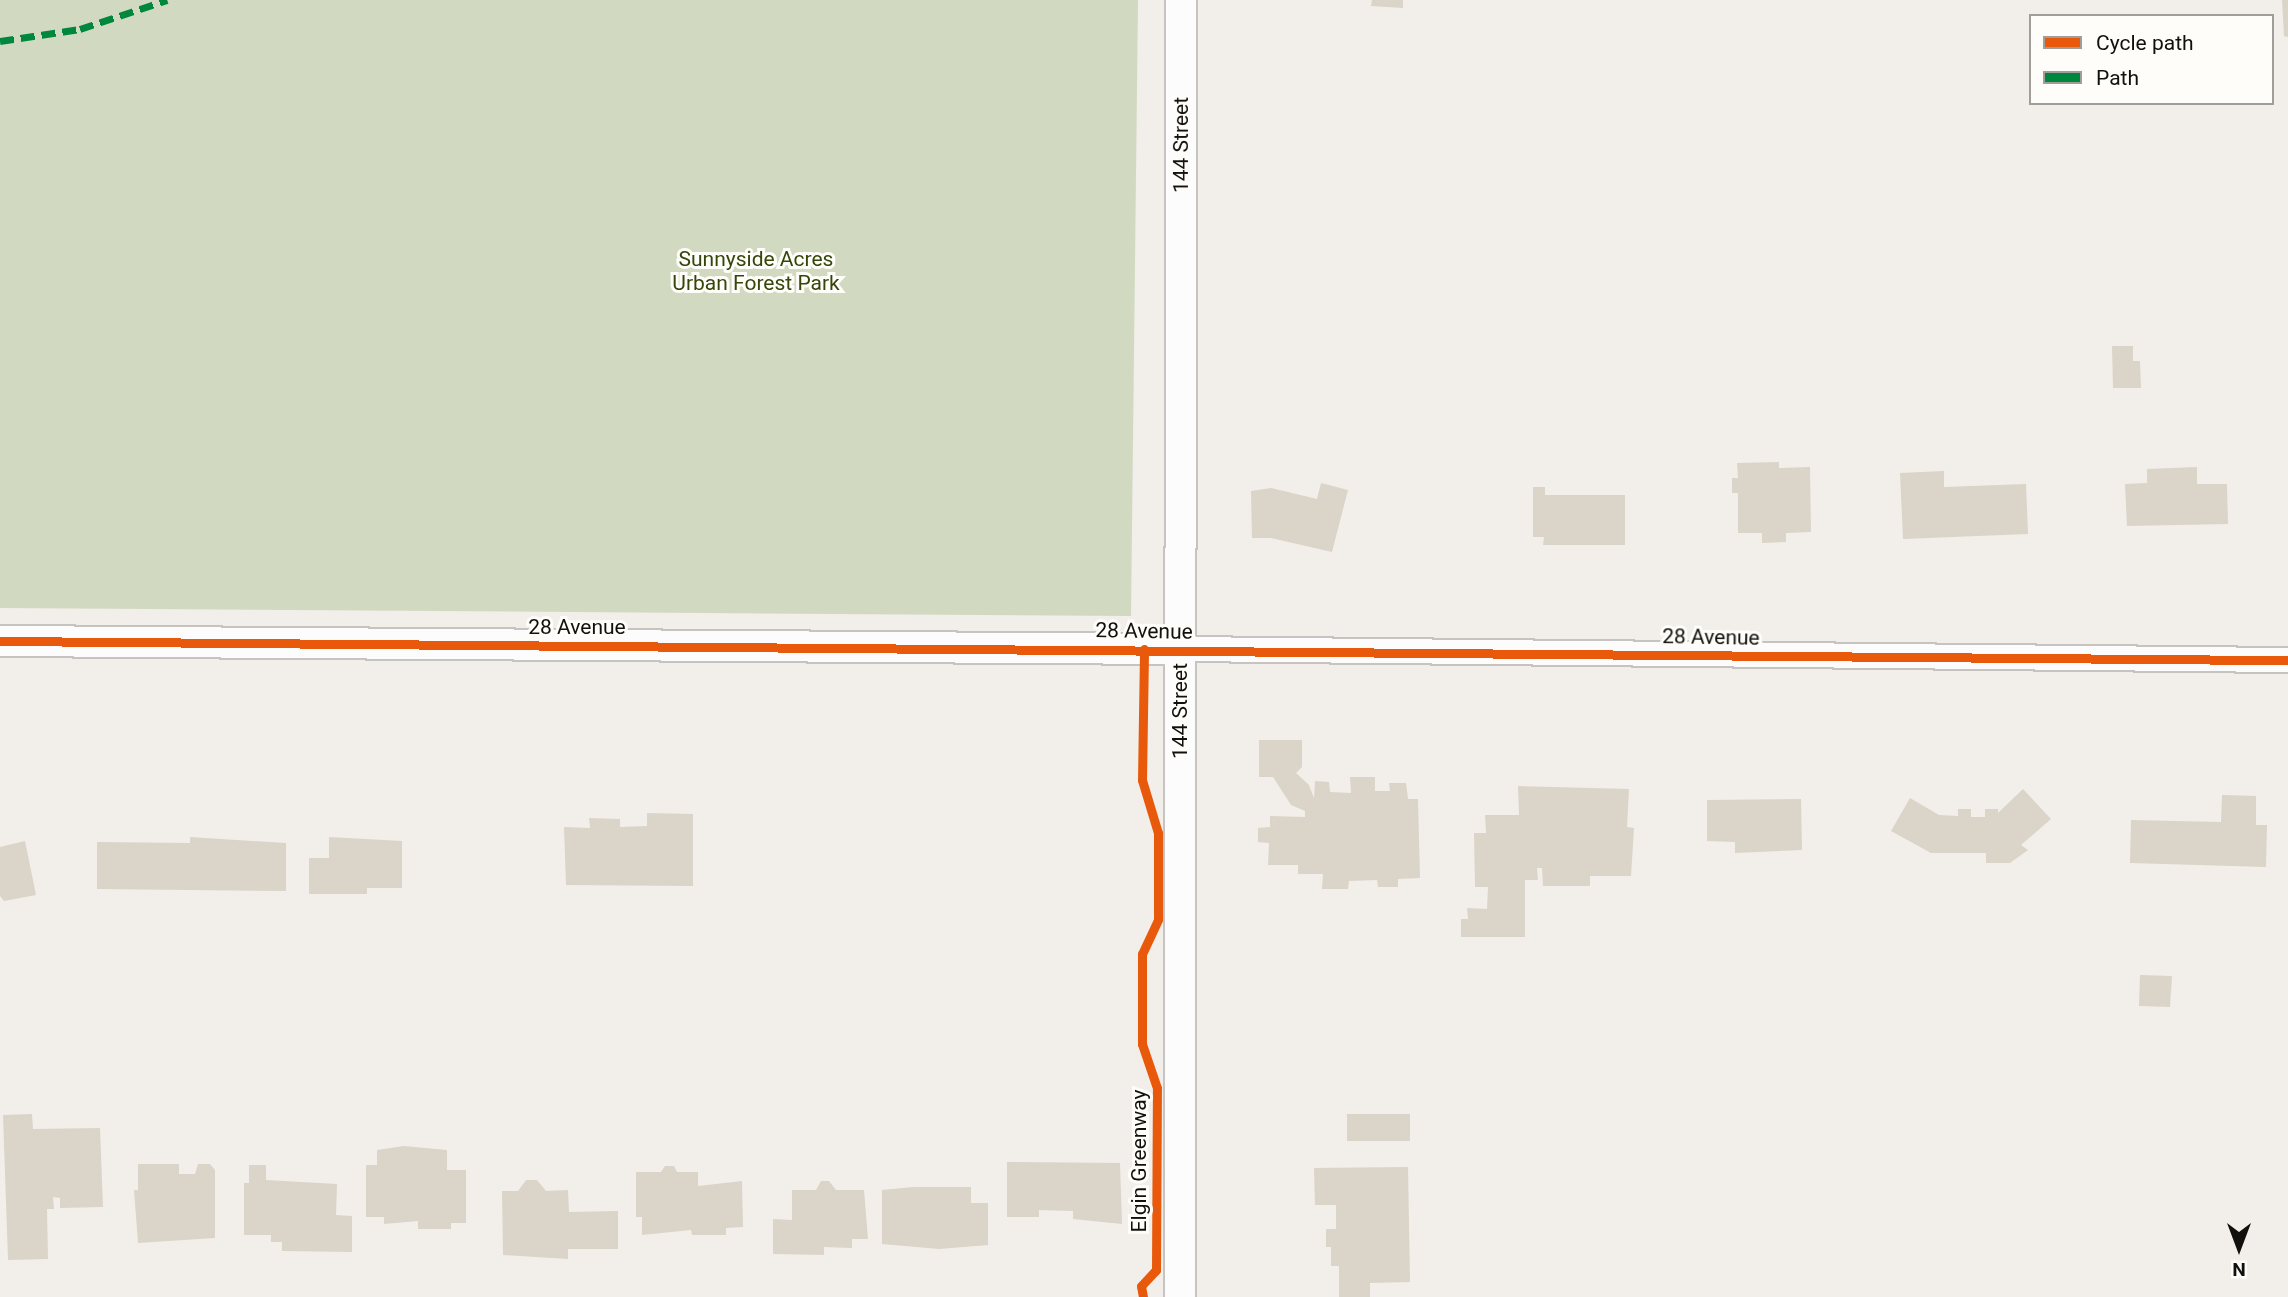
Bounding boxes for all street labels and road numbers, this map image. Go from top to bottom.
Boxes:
street label: 144 Street [1168,97,1194,193]
street label: 28 Avenue [528,614,626,640]
street label: 28 Avenue [1095,618,1193,644]
street label: 28 Avenue [1662,624,1760,650]
street label: 144 Street [1167,663,1193,759]
street label: Elgin Greenway [1126,1090,1152,1232]

